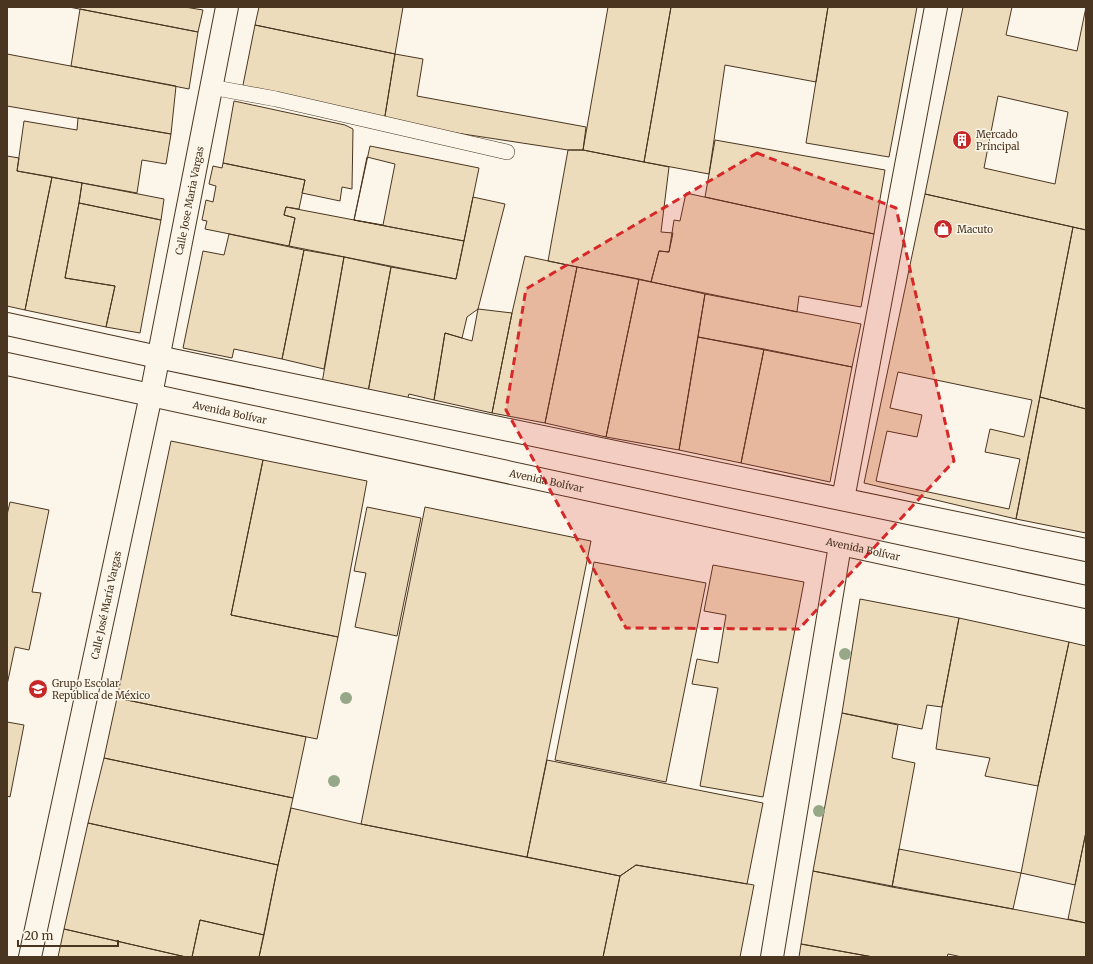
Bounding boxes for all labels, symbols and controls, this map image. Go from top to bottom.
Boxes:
place label: Mercado Principal [976,128,1020,153]
building icon: Mercado Principal [951,129,973,151]
street label: Calle Jose Maria Vargas [173,145,207,256]
shop icon: Macuto [932,218,954,240]
place label: Macuto [957,223,993,236]
street label: Avenida Bolívar [191,398,268,427]
street label: Avenida Bolívar [507,466,585,495]
street label: Avenida Bolívar [824,535,902,564]
street label: Calle José María Vargas [88,550,124,661]
place label: Grupo Escolar República de México [52,677,150,702]
school or university icon: Grupo Escolar República de México [27,678,49,700]
scale bar [18,922,118,948]
text: 20 m [24,928,53,943]

